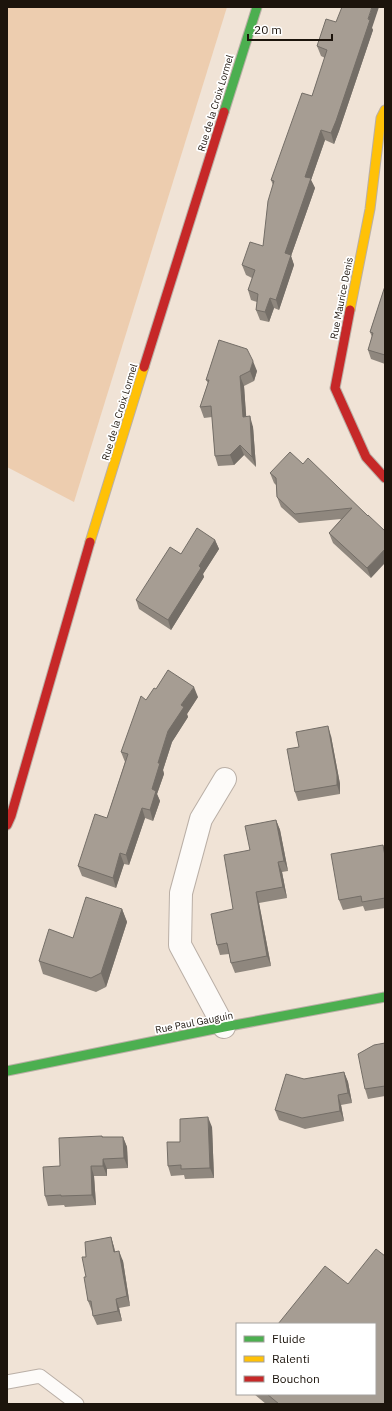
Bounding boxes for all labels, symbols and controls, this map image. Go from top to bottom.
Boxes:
scale bar [248,16,332,42]
text: 20 m [254,22,282,37]
street label: Rue de la Croix Lormel [195,53,236,153]
street label: Rue Maurice Denis [327,256,356,340]
street label: Rue de la Croix Lormel [99,362,140,462]
street label: Rue Paul Gauguin [154,1009,234,1036]
legend [236,1323,376,1395]
text: Fluide [272,1331,306,1346]
text: Ralenti [272,1351,310,1366]
text: Bouchon [272,1371,320,1386]

